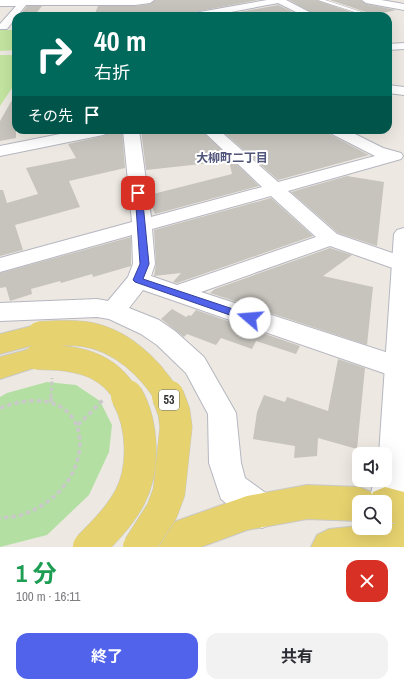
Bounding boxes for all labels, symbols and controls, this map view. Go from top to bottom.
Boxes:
text: 40 m [94,22,146,60]
icon: right [28,28,80,80]
text: 右折 [94,60,130,85]
icon: arrive [81,104,103,126]
text: その先 [28,105,73,126]
district label: 大柳町二丁目 [196,150,268,166]
pin [121,176,155,210]
icon: arrive [127,182,149,204]
position arrow [229,297,271,339]
road number: 53 [159,390,179,410]
map controls [352,447,392,535]
button: sound [352,447,392,487]
button: search [352,495,392,535]
text: 1 分 [16,557,56,589]
button: close [346,560,388,602]
text: 100 m · 16:11 [16,588,80,605]
button: 終了 [16,633,198,679]
button: 共有 [206,633,388,679]

